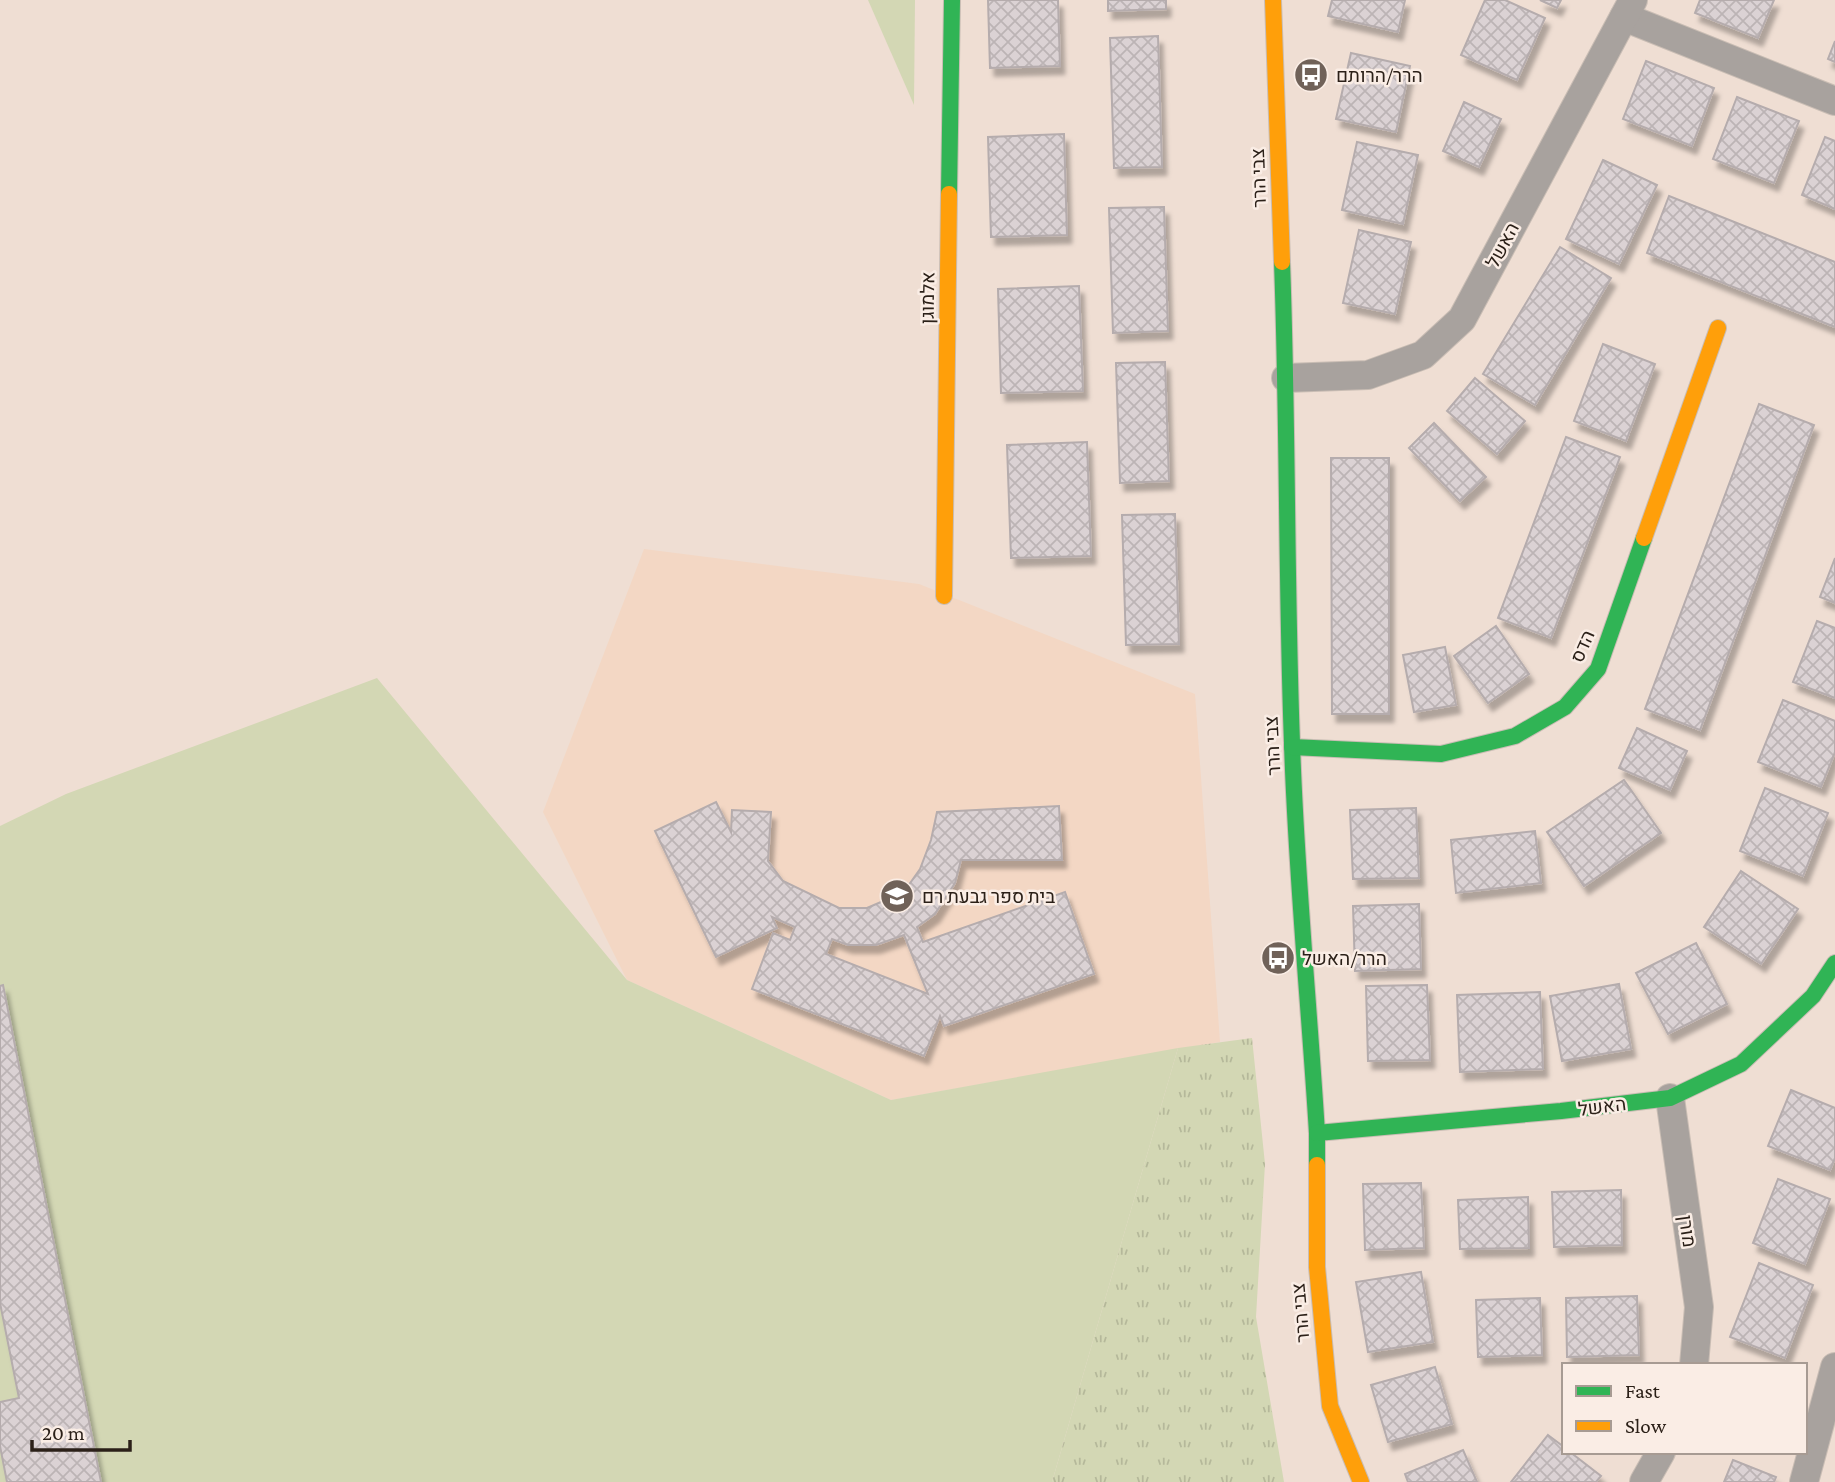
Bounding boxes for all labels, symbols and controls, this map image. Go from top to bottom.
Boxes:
bus stop icon: הרר/הרותם [1292,56,1330,94]
place label: הרר/הרותם [1336,65,1423,86]
street label: צבי הרר [1247,148,1270,208]
street label: האשל [1482,219,1523,271]
street label: אלמוגן [917,272,938,324]
street label: הדס [1566,627,1599,666]
street label: צבי הרר [1260,716,1285,776]
school or university icon: בית ספר גבעת רם [878,877,916,915]
place label: בית ספר גבעת רם [922,886,1055,907]
bus stop icon: הרר/האשל [1259,939,1297,977]
place label: הרר/האשל [1302,948,1387,969]
street label: האשל [1577,1093,1627,1120]
street label: מורן [1675,1214,1700,1249]
street label: צבי הרר [1287,1282,1314,1344]
legend [1562,1363,1807,1454]
text: Fast [1625,1379,1661,1403]
scale bar [32,1408,130,1452]
text: Slow [1625,1414,1667,1438]
text: 20 m [42,1421,85,1445]

